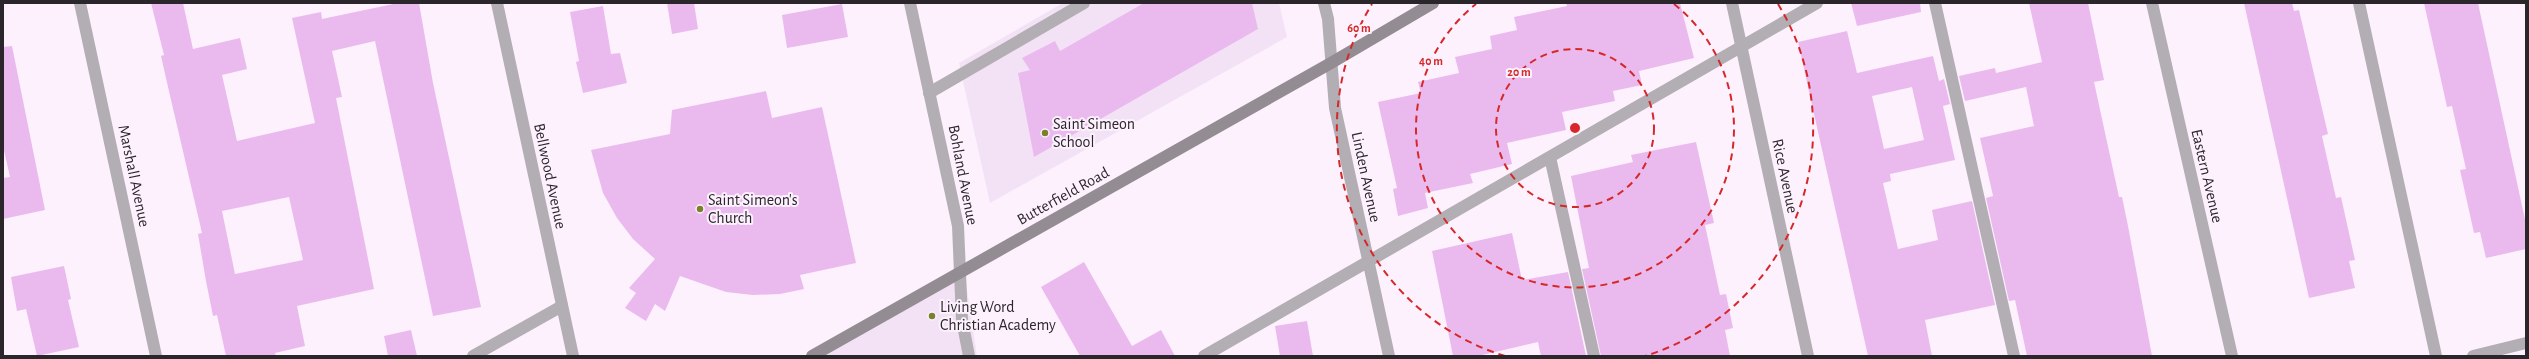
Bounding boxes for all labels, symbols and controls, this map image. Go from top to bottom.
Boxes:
text: 60 m [1347,22,1371,34]
text: 40 m [1419,55,1443,67]
text: 20 m [1507,66,1531,78]
place label: Saint Simeon School [1053,116,1135,150]
centre of rings [1568,121,1582,135]
street label: Bellwood Avenue [531,122,569,230]
street label: Marshall Avenue [115,124,153,228]
street label: Bohland Avenue [945,124,981,226]
marker: Saint Simeon School [1040,128,1050,138]
street label: Eastern Avenue [2188,128,2226,224]
street label: Linden Avenue [1349,130,1383,224]
street label: Rice Avenue [1769,137,1801,215]
street label: Butterfield Road [1014,164,1112,228]
place label: Saint Simeon's Church [708,192,798,226]
marker: Saint Simeon's Church [695,204,705,214]
place label: Living Word Christian Academy [940,299,1056,334]
marker: Living Word Christian Academy [927,311,937,321]

